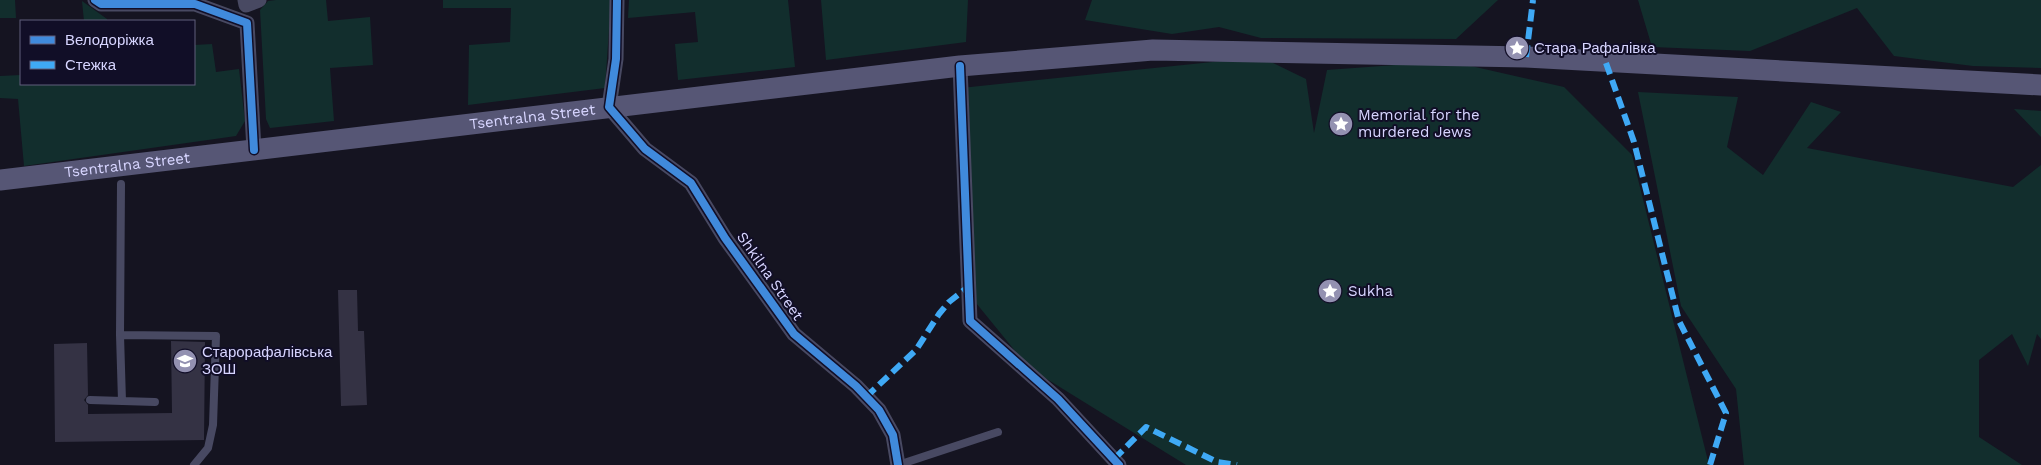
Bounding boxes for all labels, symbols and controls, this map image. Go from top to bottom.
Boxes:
legend [20,20,195,85]
text: Велодоріжка [65,31,154,49]
place icon: Стара Рафалівка [1504,35,1530,61]
place label: Стара Рафалівка [1534,39,1656,57]
text: Стежка [65,56,117,74]
street label: Tsentralna Street [468,100,597,133]
place label: Memorial for the murdered Jews [1358,106,1480,141]
place icon: Memorial for the murdered Jews [1328,111,1354,137]
street label: Tsentralna Street [63,148,192,181]
street label: Shkilna Street [733,228,808,324]
place icon: Sukha [1317,278,1343,304]
place label: Sukha [1348,282,1394,300]
place label: Старорафалівська ЗОШ [202,343,333,378]
school or university icon: Старорафалівська ЗОШ [172,348,198,374]

